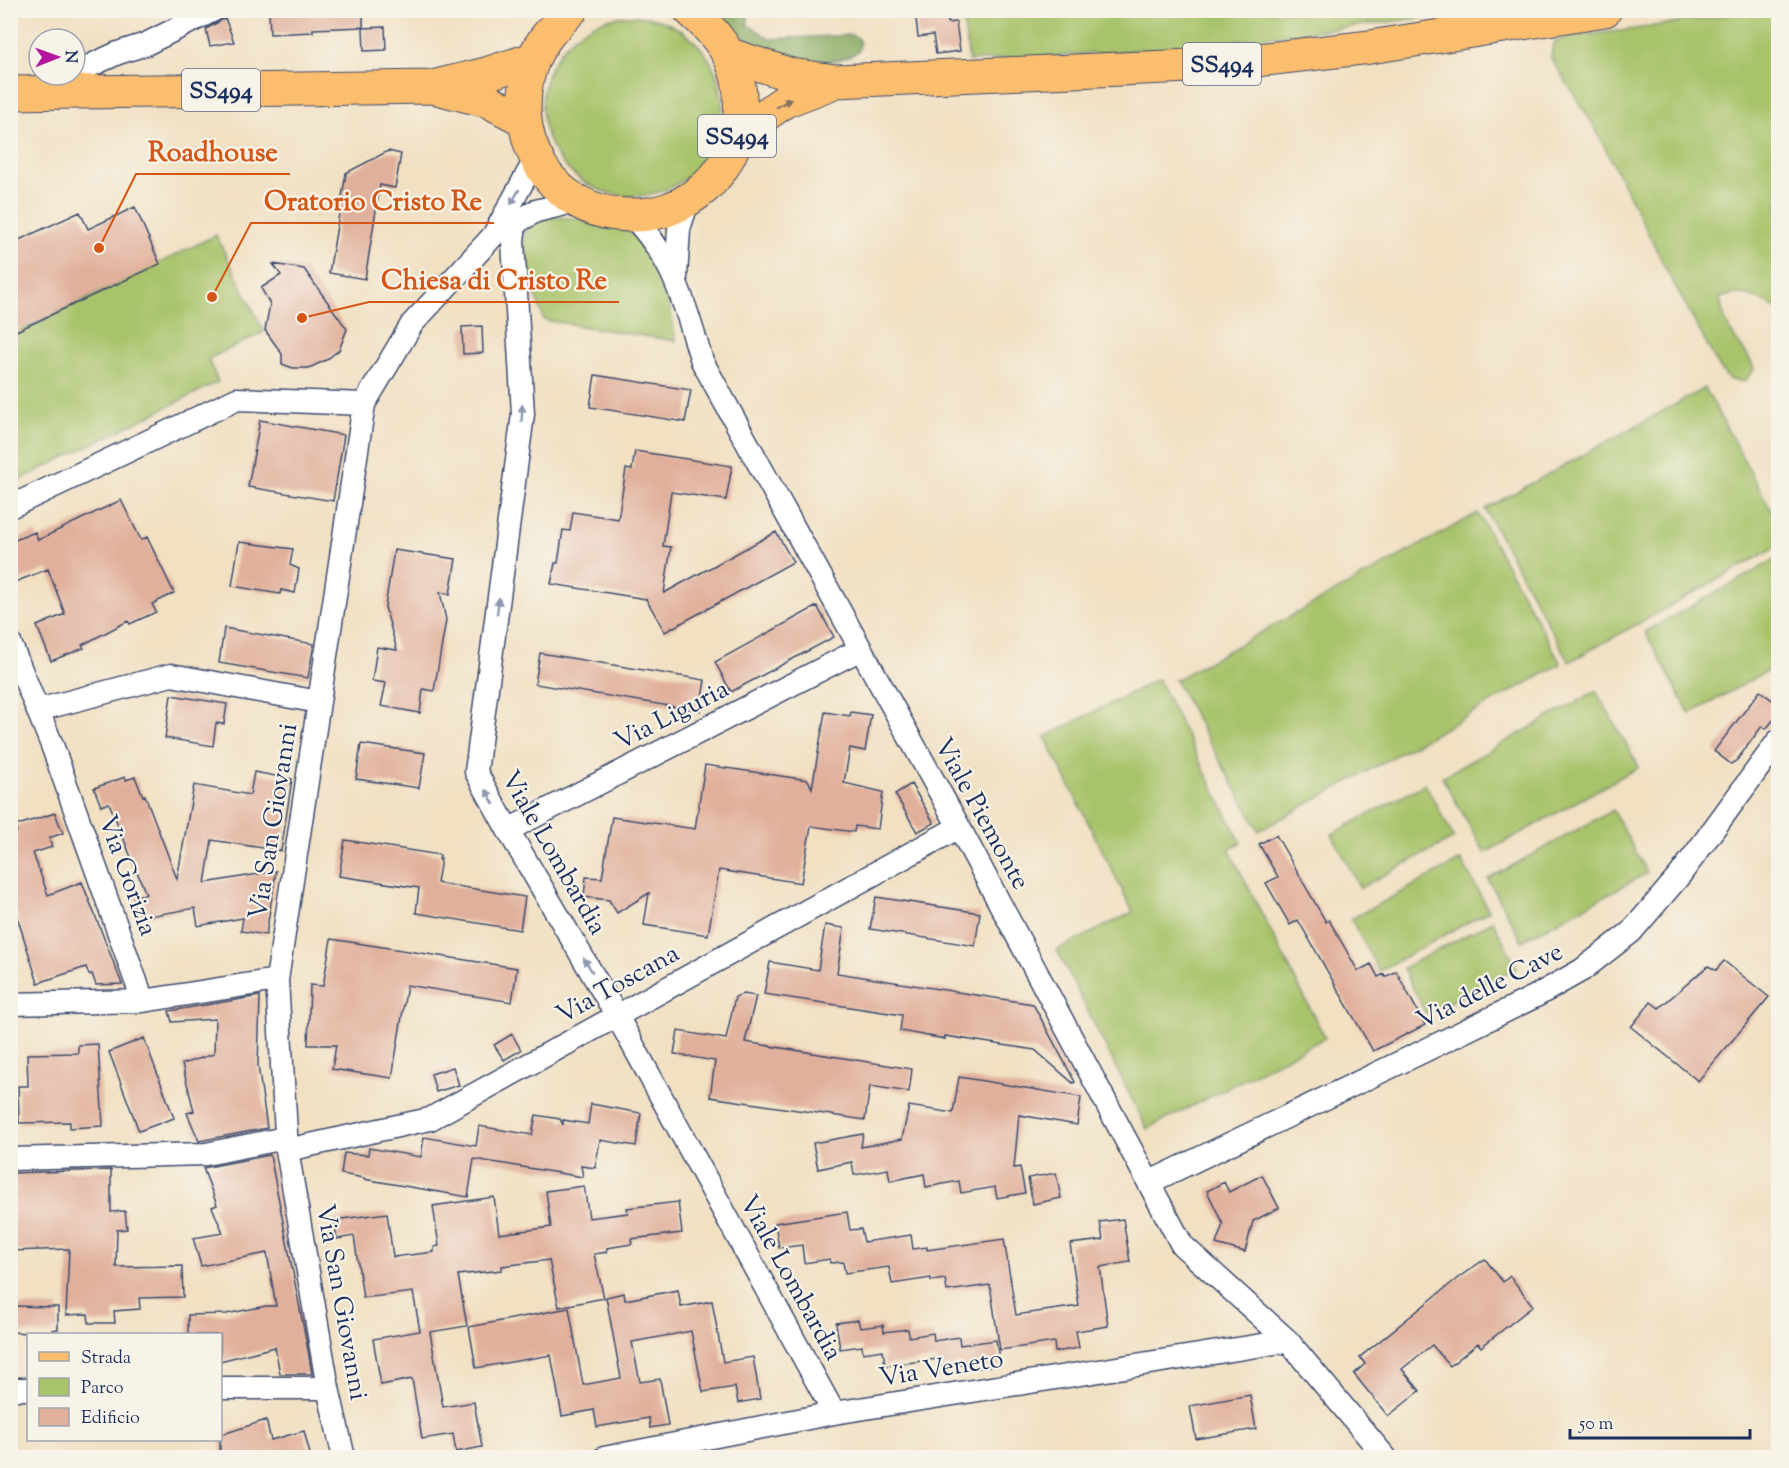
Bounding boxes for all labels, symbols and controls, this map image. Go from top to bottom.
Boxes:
north arrow [27,27,87,87]
road number: SS494 [1183,43,1261,85]
text: N [58,50,81,64]
road number: SS494 [182,69,260,111]
one-way arrow [776,98,793,108]
road number: SS494 [698,115,776,157]
callout: Roadhouse [136,129,290,174]
text: Roadhouse [148,135,278,174]
callout: Oratorio Cristo Re [251,178,494,223]
text: Oratorio Cristo Re [264,184,482,223]
one-way arrow [510,189,520,206]
callout: Chiesa di Cristo Re [369,257,619,302]
text: Chiesa di Cristo Re [381,263,607,302]
one-way arrow [518,404,527,423]
one-way arrow [493,597,503,616]
street label: Via Liguria [608,672,736,761]
street label: Via San Giovanni [241,720,308,922]
street label: Viale Piemonte [924,731,1038,897]
street label: Viale Lombardia [491,764,615,942]
one-way arrow [485,788,495,805]
street label: Via Gorizia [88,810,166,941]
street label: Via delle Cave [1411,934,1570,1040]
street label: Via Toscana [550,936,687,1034]
one-way arrow [582,957,593,973]
street label: Viale Lombardia [729,1189,851,1368]
street label: Via San Giovanni [305,1202,376,1403]
legend [27,1333,222,1441]
street label: Via Veneto [877,1341,1006,1398]
text: Strada [81,1346,131,1372]
text: Parco [81,1376,124,1402]
scale bar [1570,1402,1750,1440]
text: Edificio [81,1406,140,1432]
text: 50 m [1578,1412,1614,1438]

